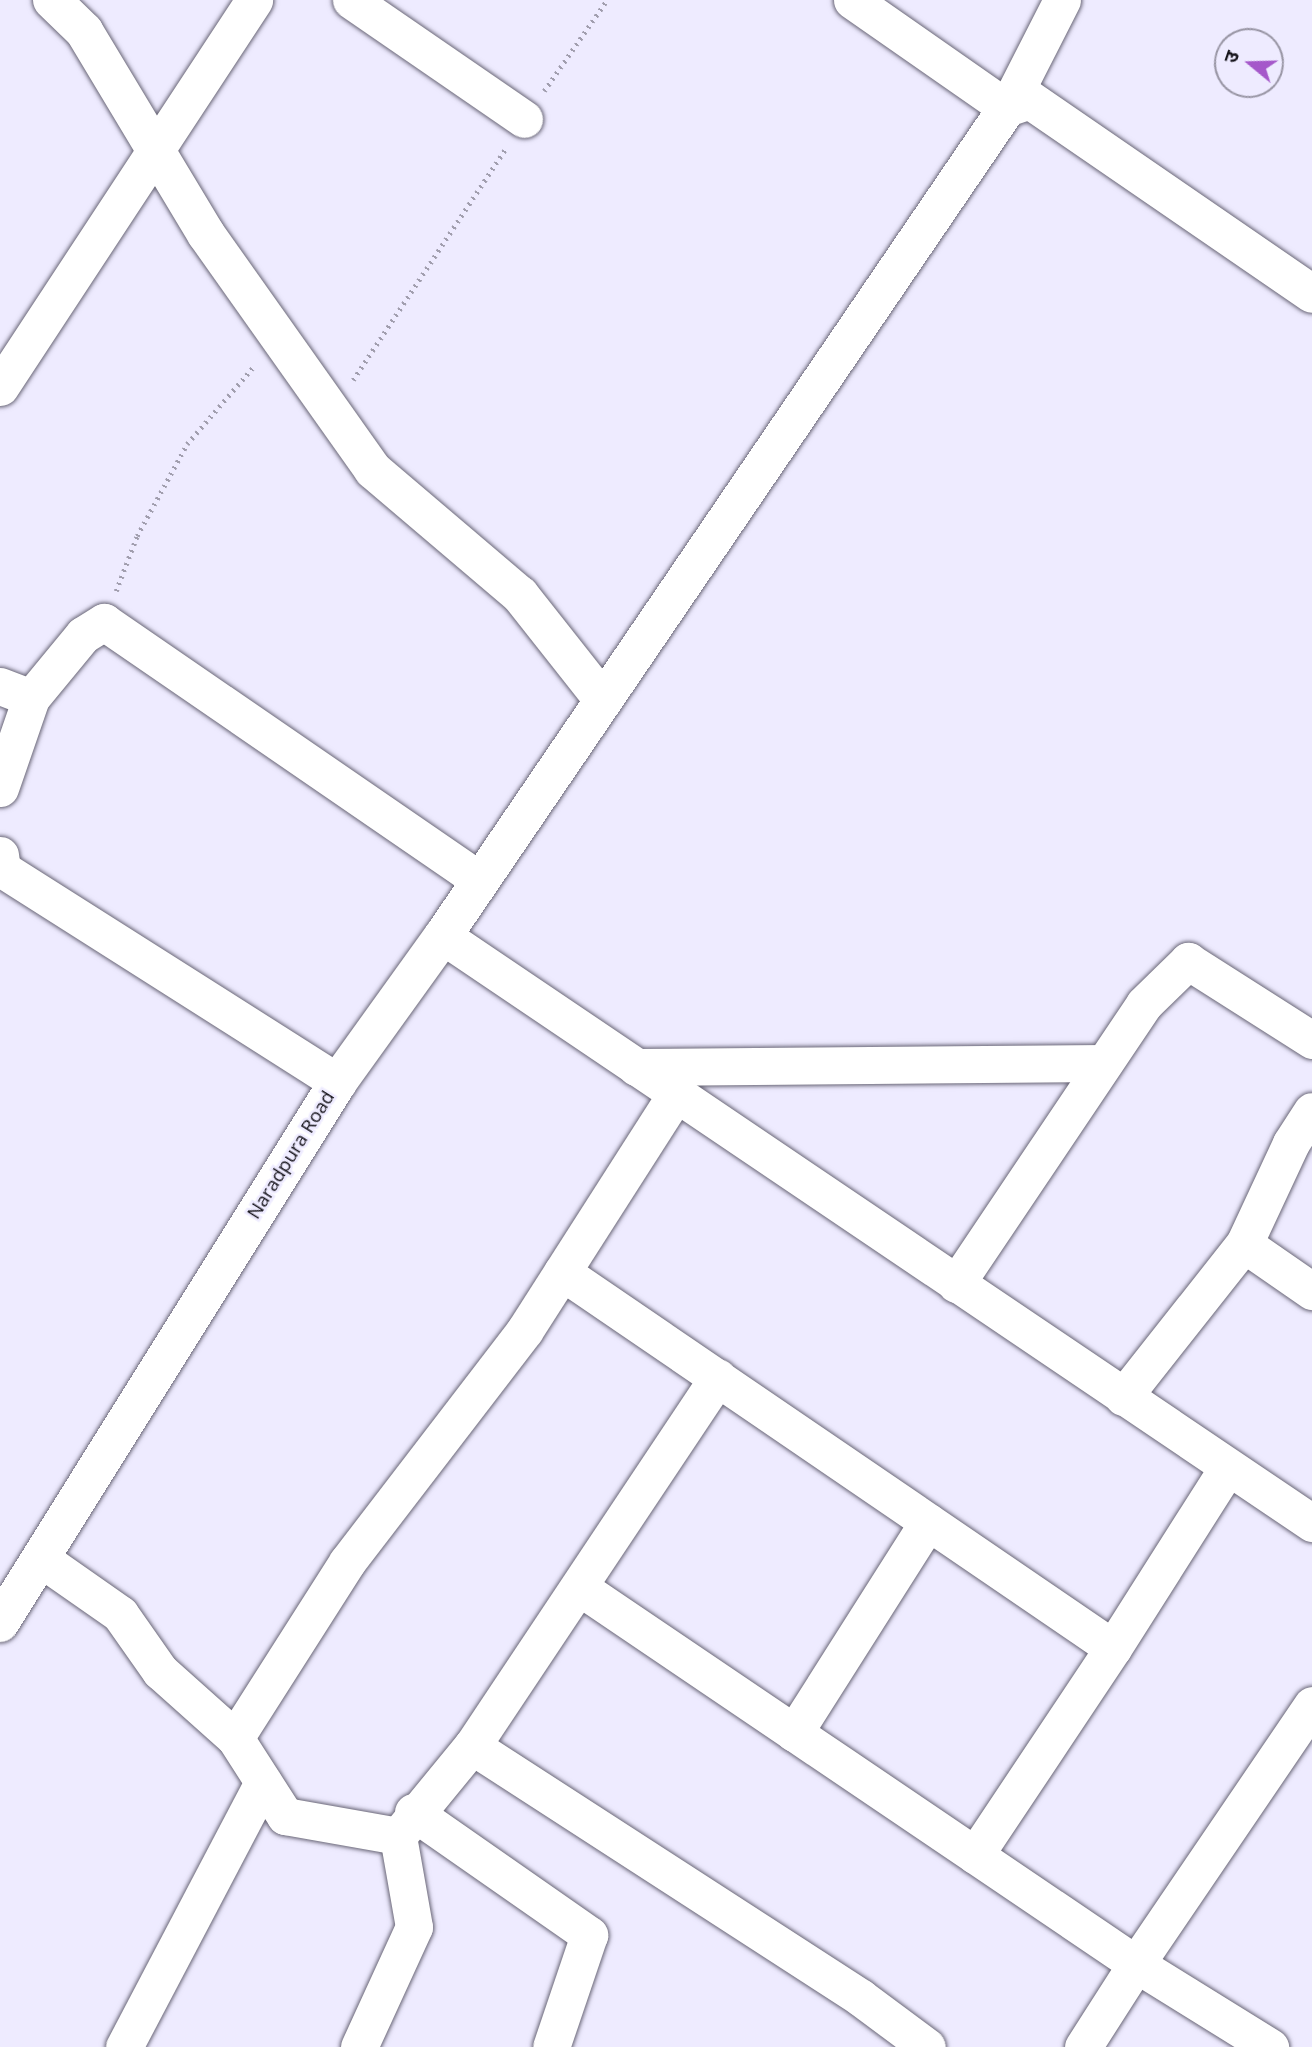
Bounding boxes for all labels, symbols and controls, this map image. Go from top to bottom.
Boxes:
north arrow [1214,28,1284,98]
text: उ [1217,47,1245,66]
street label: Naradpura Road [242,1087,340,1223]

